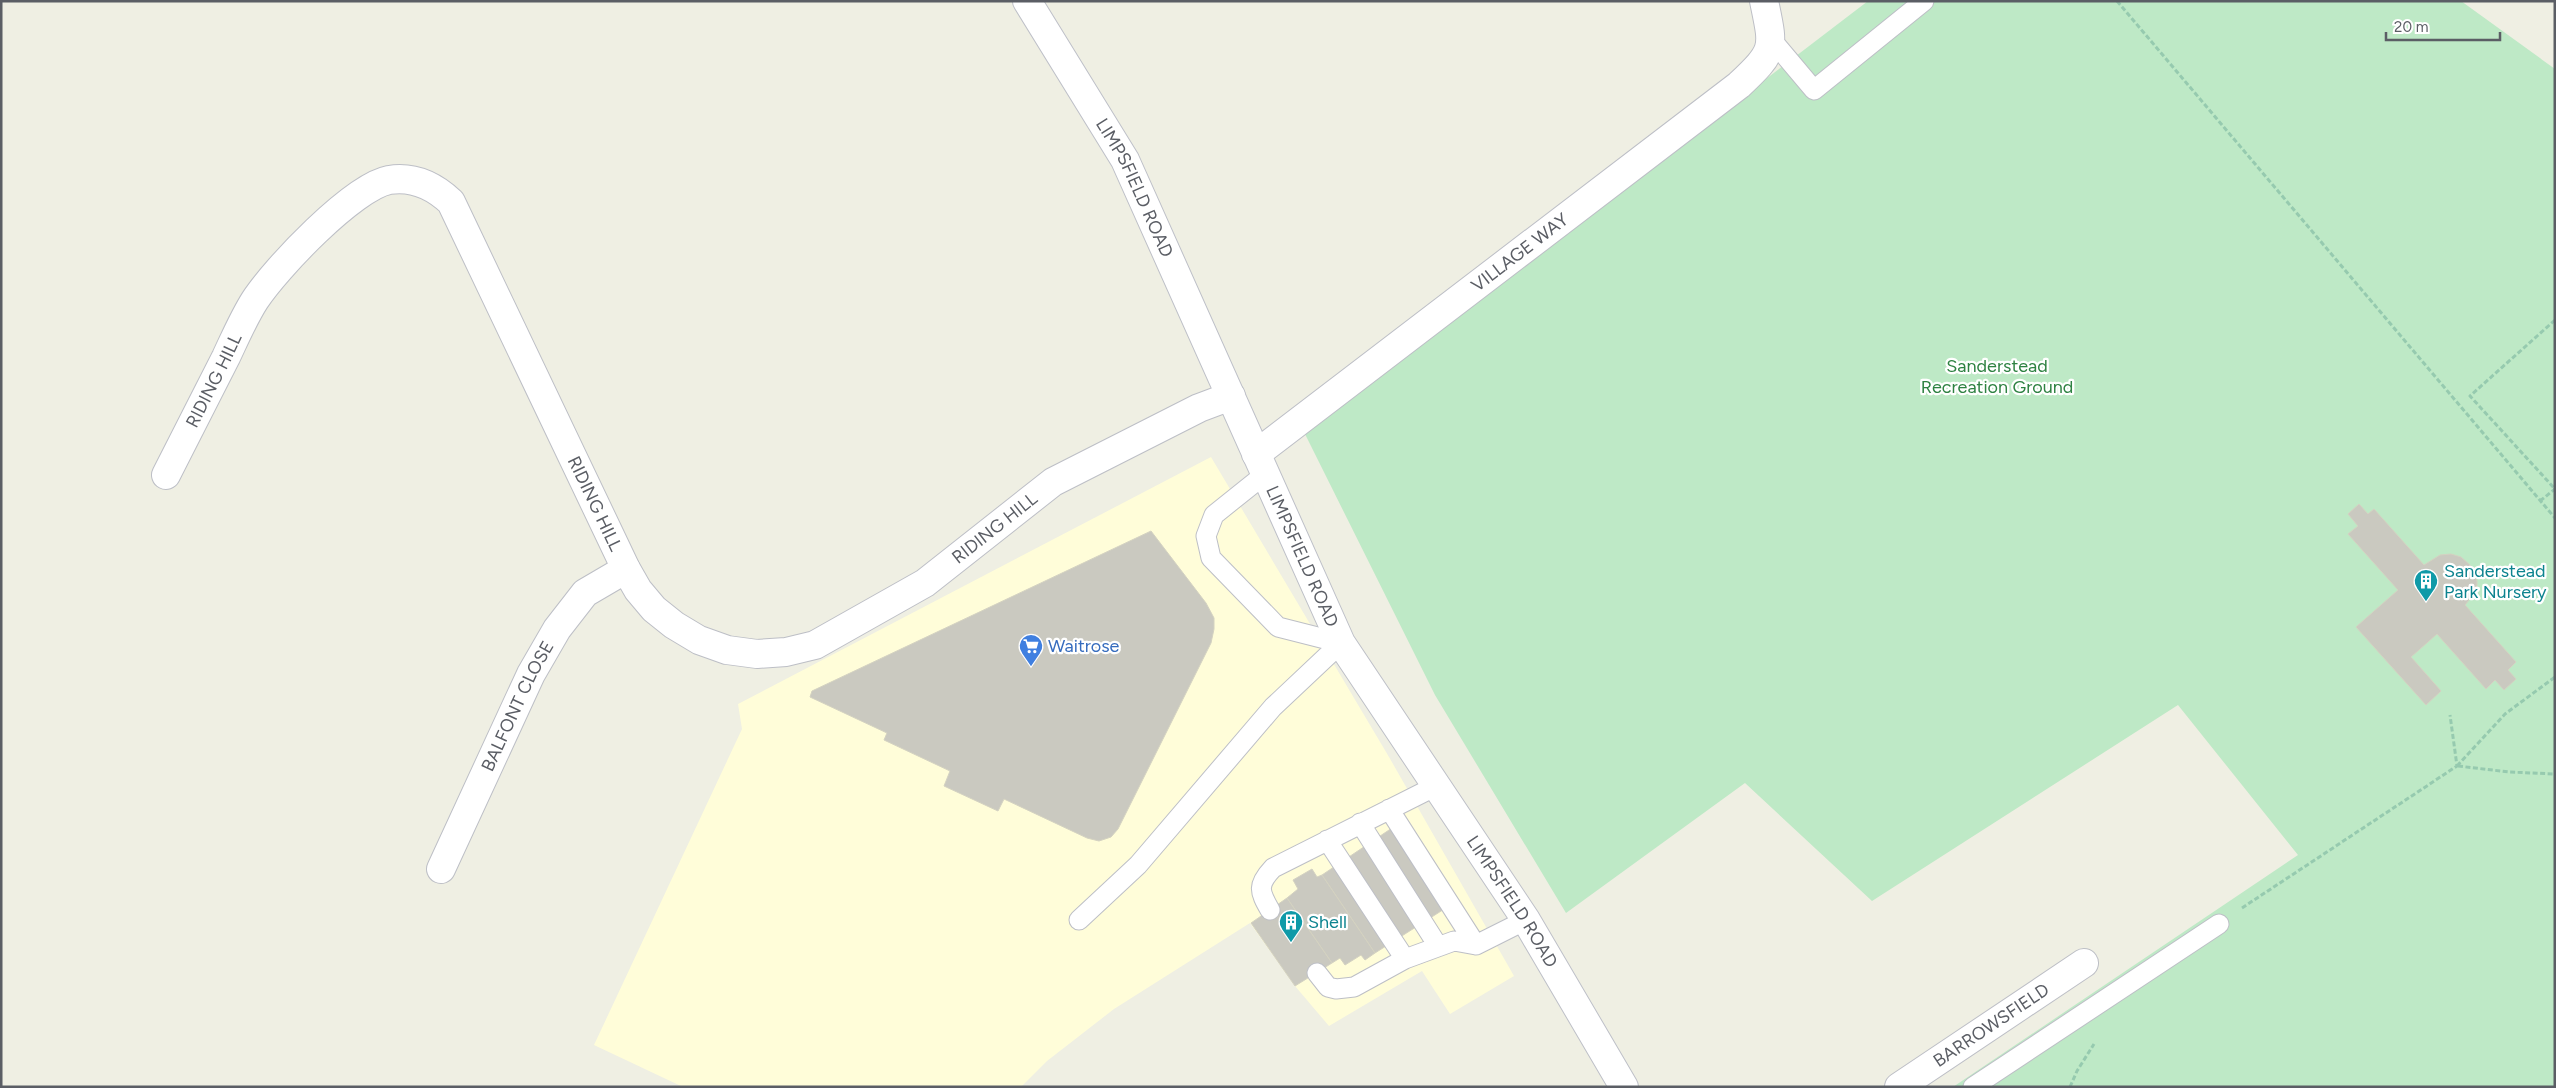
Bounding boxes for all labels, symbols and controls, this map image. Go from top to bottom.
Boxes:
scale bar [2386,10,2500,42]
text: 20 m [2394,18,2428,36]
street label: LIMPSFIELD ROAD [1091,114,1178,261]
street label: VILLAGE WAY [1467,208,1573,296]
street label: RIDING HILL [181,329,247,431]
park label: Sanderstead Recreation Ground [1921,355,2073,398]
street label: RIDING HILL [563,453,627,555]
street label: LIMPSFIELD ROAD [1261,482,1343,630]
street label: RIDING HILL [947,487,1042,569]
place label: Sanderstead Park Nursery [2444,560,2547,603]
building icon: Sanderstead Park Nursery [2413,568,2439,602]
supermarket icon: Waitrose [1018,633,1044,667]
place label: Waitrose [1048,635,1120,657]
street label: BALFONT CLOSE [477,637,559,775]
street label: LIMPSFIELD ROAD [1462,831,1562,971]
building icon: Shell [1278,909,1304,943]
place label: Shell [1308,911,1347,933]
street label: BARROWSFIELD [1929,978,2053,1072]

